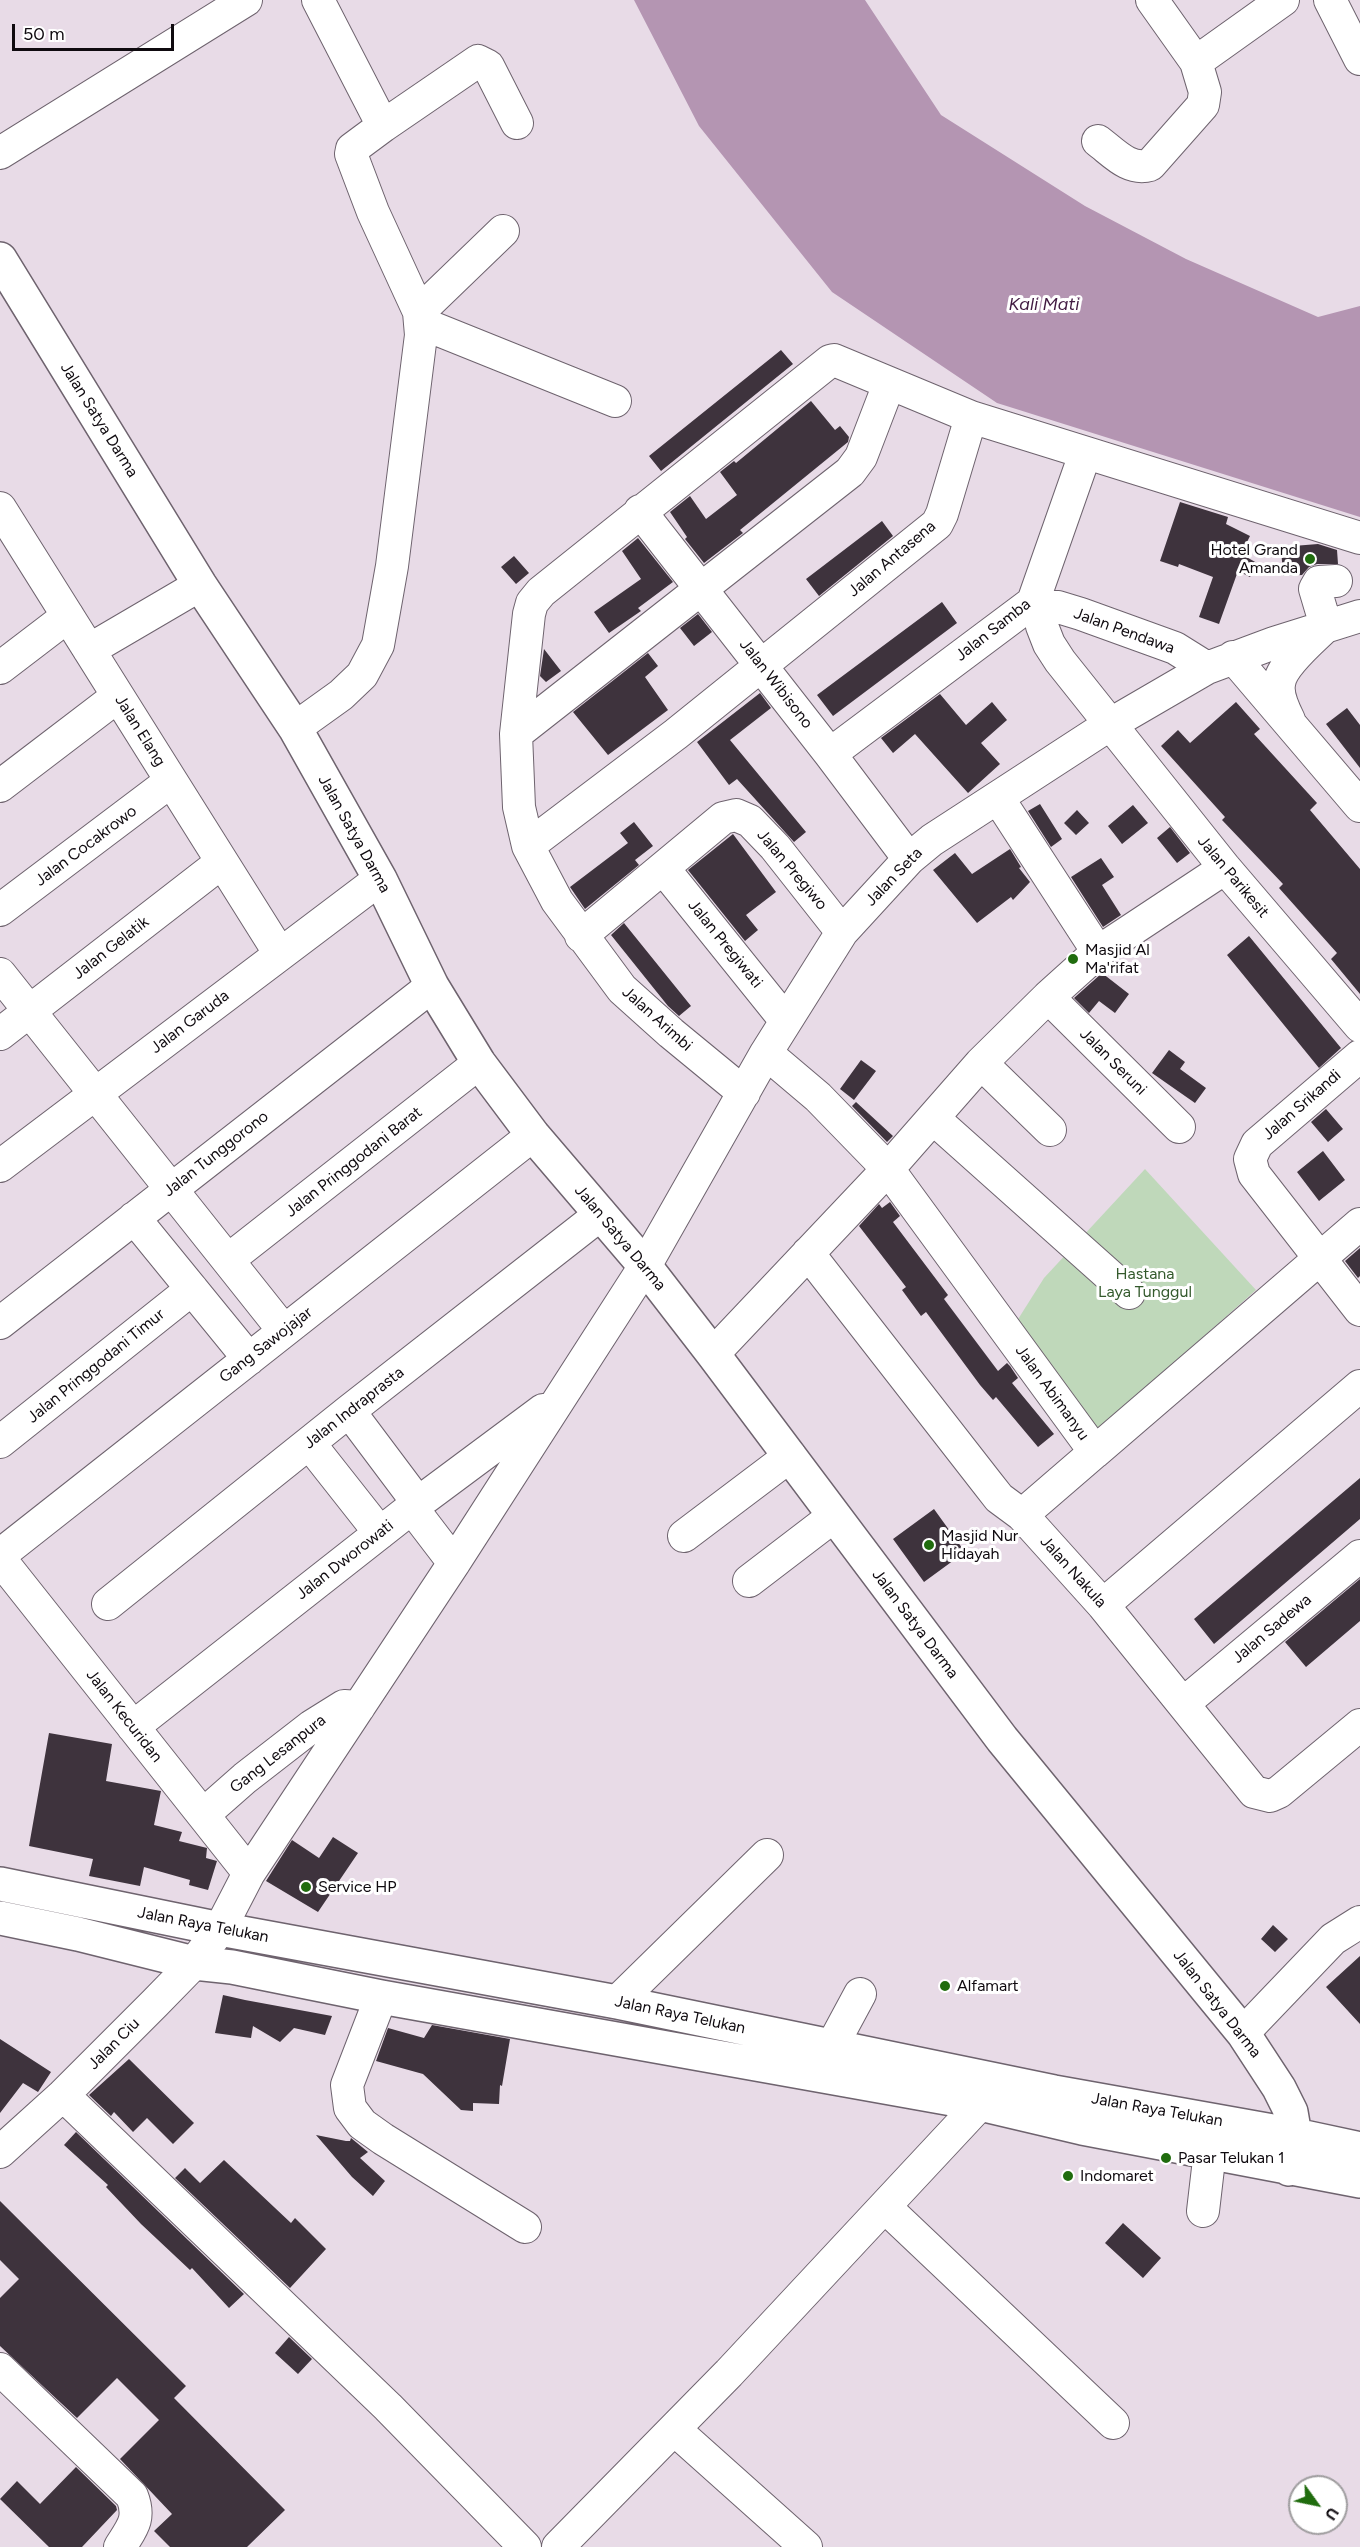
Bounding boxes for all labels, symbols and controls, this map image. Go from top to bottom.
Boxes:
scale bar [15,12,177,50]
text: 50 m [23,23,65,45]
water label: Kali Mati [1009,294,1079,316]
street label: Jalan Satya Darma [56,359,142,481]
street label: Jalan Antasena [844,517,940,601]
place label: Hotel Grand Amanda [1210,540,1298,578]
marker: Hotel Grand Amanda [1303,552,1317,566]
street label: Jalan Samba [952,595,1034,665]
street label: Jalan Pendawa [1071,604,1177,658]
street label: Jalan Wibisono [735,636,817,732]
street label: Jalan Elang [111,692,169,770]
street label: Jalan Satya Darma [314,772,394,896]
street label: Jalan Cocakrowo [31,801,141,891]
street label: Jalan Pregiwo [753,826,831,914]
street label: Jalan Parikesit [1193,832,1273,922]
street label: Jalan Seta [862,844,926,910]
street label: Jalan Pregiwati [684,896,766,992]
street label: Jalan Gelatik [69,912,153,984]
place label: Masjid Al Ma'rifat [1085,940,1150,978]
marker: Masjid Al Ma'rifat [1066,952,1080,966]
street label: Jalan Arimbi [618,983,696,1055]
street label: Jalan Garuda [147,986,233,1058]
street label: Jalan Seruni [1076,1025,1150,1099]
street label: Jalan Srikandi [1259,1066,1345,1144]
street label: Jalan Pringgodani Barat [282,1103,426,1221]
street label: Jalan Tunggorono [160,1107,272,1201]
street label: Jalan Satya Darma [570,1181,670,1295]
park label: Hastana Laya Tunggul [1098,1264,1192,1302]
street label: Gang Sawojajar [216,1303,316,1387]
street label: Jalan Pringgodani Timur [24,1305,168,1427]
street label: Jalan Abimanyu [1011,1342,1093,1444]
street label: Jalan Indraprasta [300,1363,408,1453]
street label: Jalan Dworowati [292,1516,398,1604]
place label: Masjid Nur Hidayah [941,1526,1018,1564]
street label: Jalan Nakula [1036,1532,1110,1612]
marker: Masjid Nur Hidayah [922,1538,936,1552]
street label: Jalan Satya Darma [868,1566,962,1682]
street label: Jalan Sadewa [1229,1590,1315,1668]
street label: Jalan Kecuridan [82,1666,166,1766]
street label: Gang Lesanpura [226,1711,330,1797]
place label: Service HP [318,1877,397,1897]
marker: Service HP [299,1880,313,1894]
street label: Jalan Raya Telukan [136,1903,270,1947]
street label: Jalan Satya Darma [1169,1946,1265,2062]
place label: Alfamart [957,1976,1019,1996]
marker: Alfamart [938,1979,952,1993]
street label: Jalan Raya Telukan [613,1992,747,2038]
street label: Jalan Ciu [84,2014,144,2074]
street label: Jalan Raya Telukan [1090,2089,1224,2131]
place label: Pasar Telukan 1 [1178,2148,1285,2168]
marker: Pasar Telukan 1 [1159,2151,1173,2165]
place label: Indomaret [1080,2166,1154,2186]
marker: Indomaret [1061,2169,1075,2183]
north arrow [1288,2475,1348,2535]
text: U [1321,2504,1343,2524]

